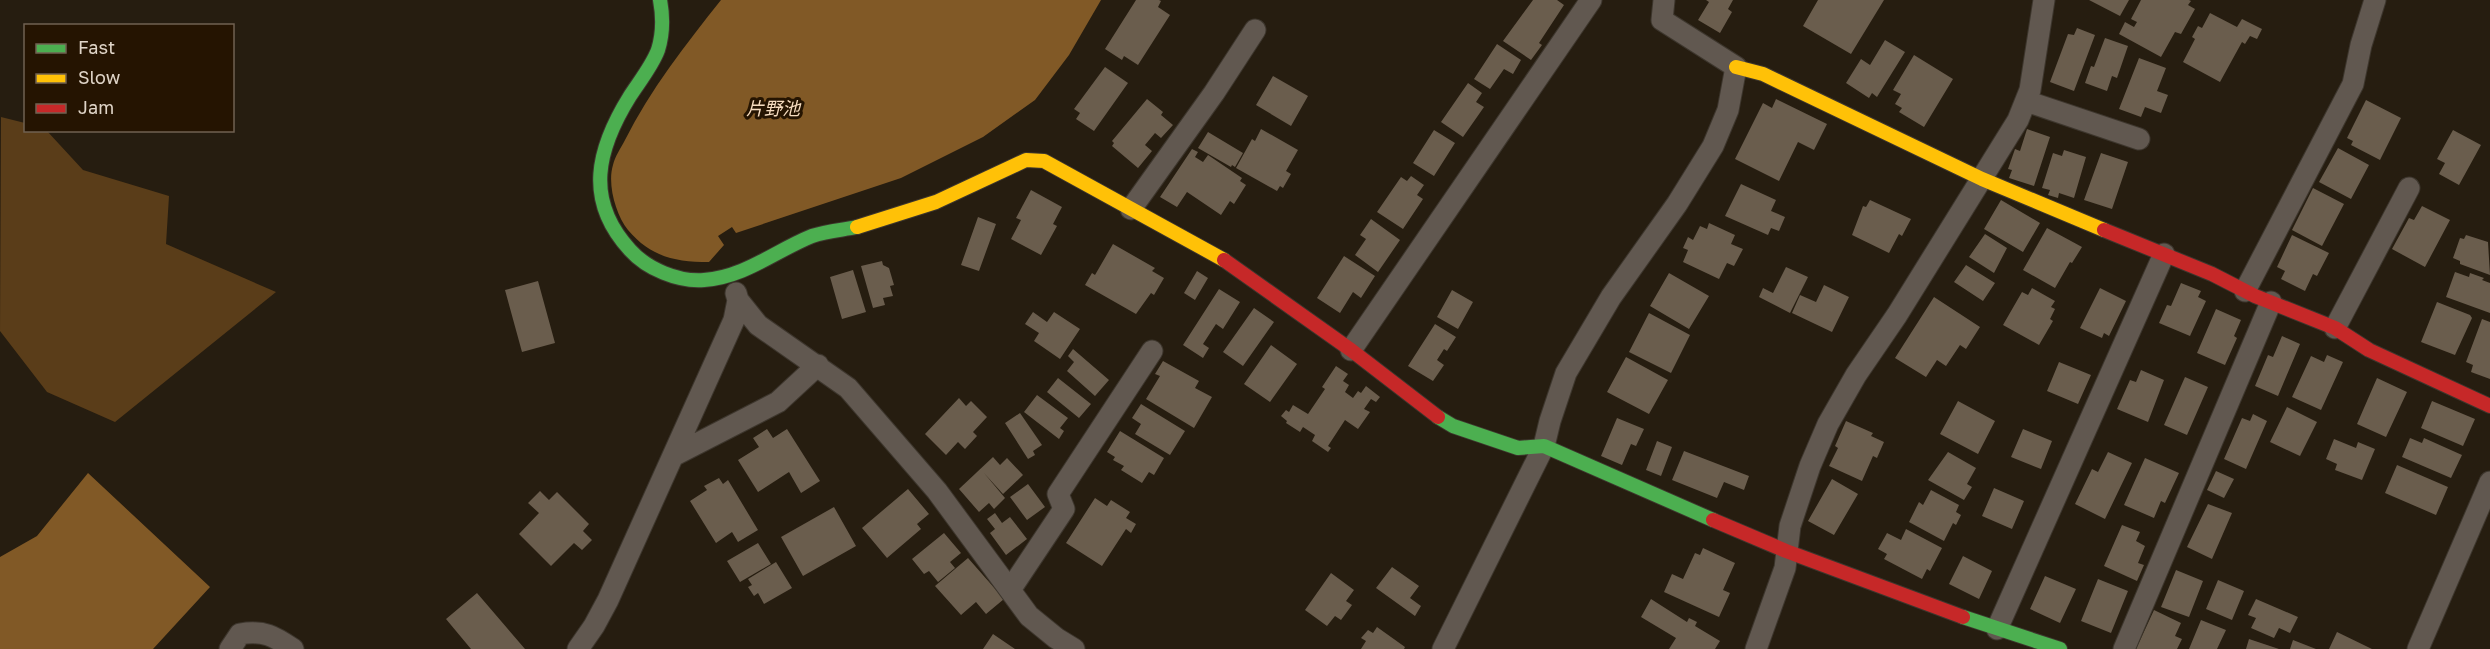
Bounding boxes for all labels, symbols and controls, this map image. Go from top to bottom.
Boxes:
legend [24,24,234,132]
text: Fast [78,36,115,58]
text: Slow [78,66,121,88]
text: Jam [78,96,114,118]
water label: 片野池 [746,97,802,119]

